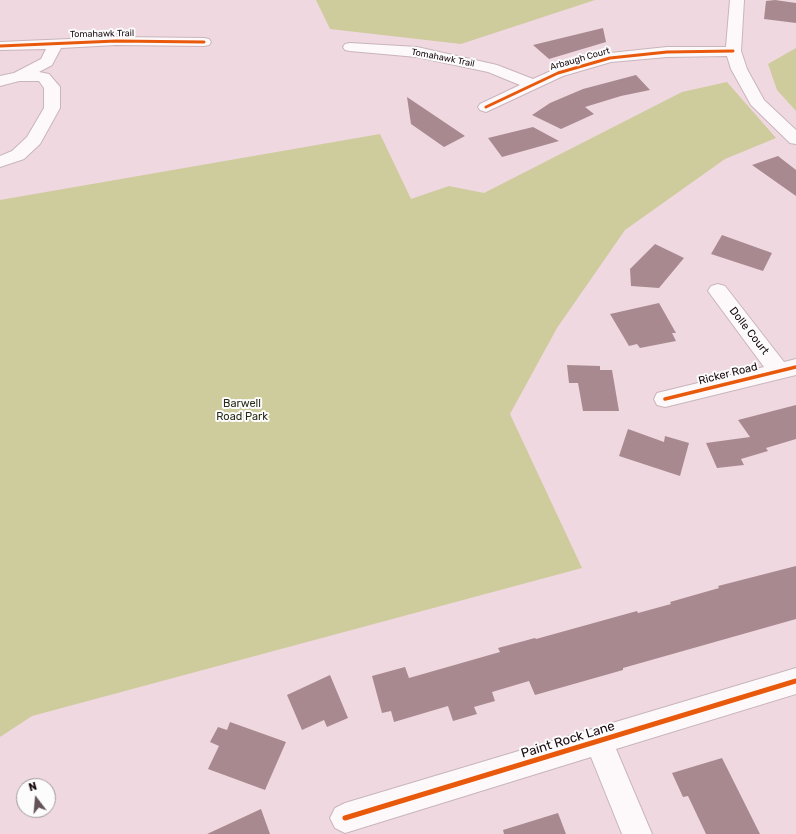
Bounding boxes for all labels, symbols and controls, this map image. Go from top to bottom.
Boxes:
street label: Tomahawk Trail [70,28,134,40]
street label: Arbaugh Court [549,45,611,73]
street label: Tomahawk Trail [410,47,476,69]
street label: Dolle Court [726,305,772,357]
street label: Ricker Road [697,360,759,388]
park label: Barwell Road Park [216,397,268,423]
street label: Paint Rock Lane [519,718,617,762]
north arrow [16,778,56,818]
text: N [27,780,38,794]

